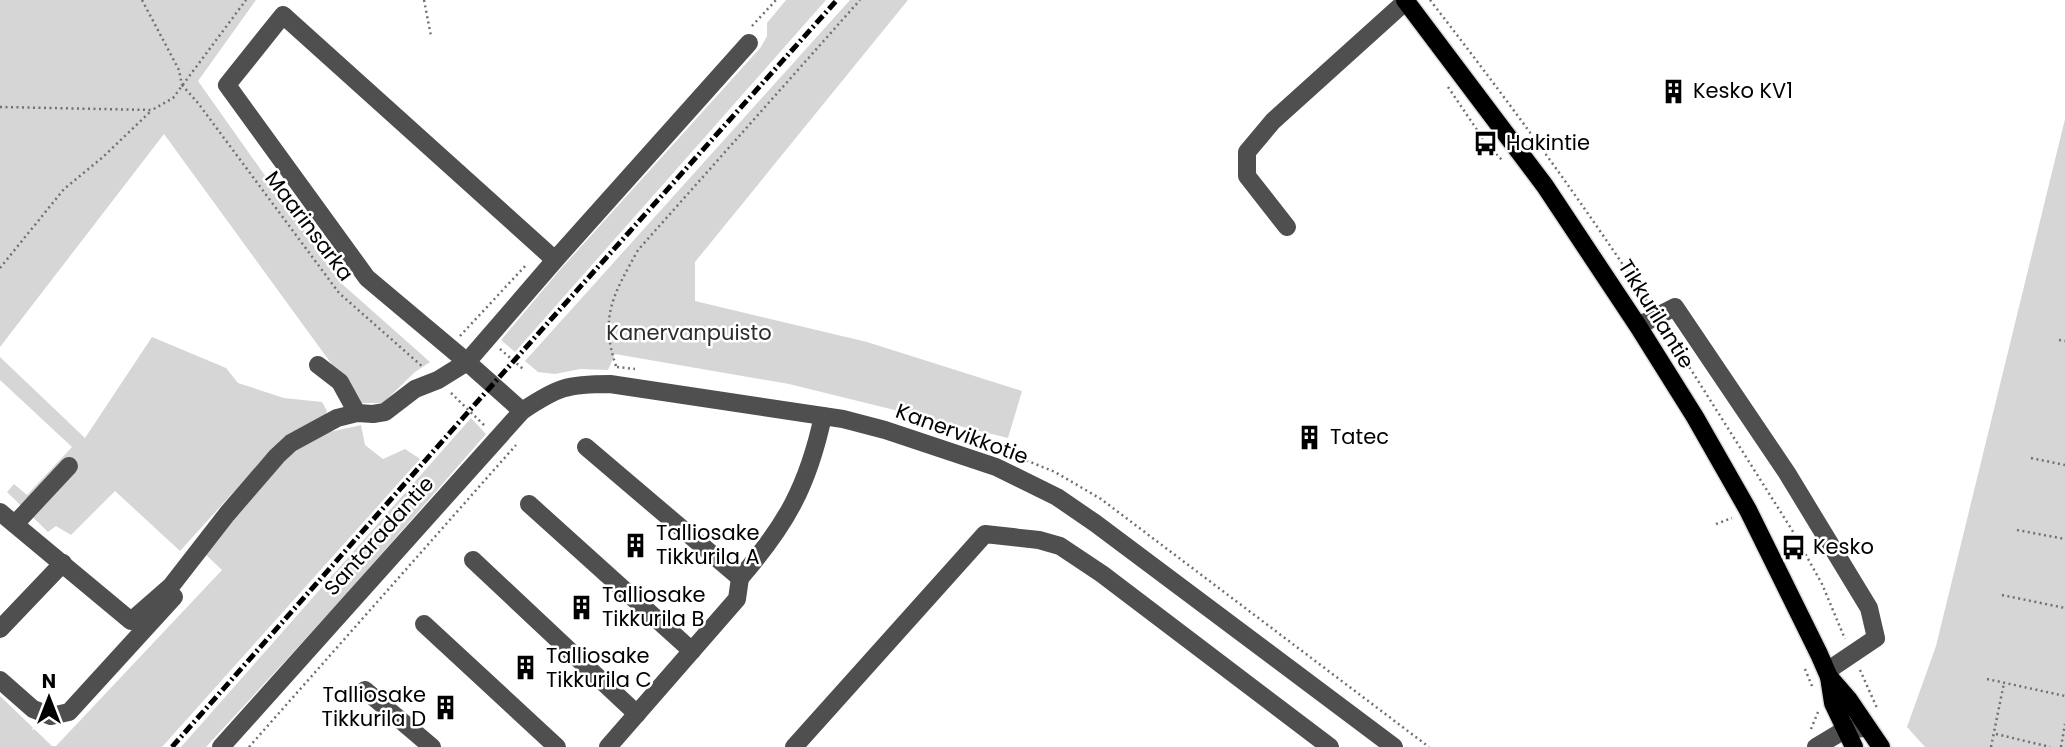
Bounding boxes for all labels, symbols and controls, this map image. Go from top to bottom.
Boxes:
place label: Kesko KV1 [1693,76,1793,105]
building icon: Kesko KV1 [1659,77,1687,105]
place label: Hakintie [1506,128,1590,157]
bus stop icon: Hakintie [1472,129,1500,157]
street label: Maarinsarka [258,165,360,287]
street label: Tikkurilantie [1611,254,1701,374]
park label: Kanervanpuisto [606,318,772,347]
street label: Kanervikkotie [892,396,1032,471]
place label: Tatec [1330,422,1389,451]
building icon: Tatec [1296,423,1324,451]
street label: Santaradantie [317,470,440,602]
place label: Talliosake Tikkurila A [656,518,760,571]
building icon: Talliosake Tikkurila A [622,531,650,559]
place label: Kesko [1813,532,1874,561]
bus stop icon: Kesko [1779,533,1807,561]
place label: Talliosake Tikkurila B [602,580,706,633]
building icon: Talliosake Tikkurila B [568,593,596,621]
place label: Talliosake Tikkurila C [546,641,652,694]
building icon: Talliosake Tikkurila C [512,654,540,682]
north arrow [14,663,84,733]
text: N [42,668,56,695]
place label: Talliosake Tikkurila D [322,680,426,733]
building icon: Talliosake Tikkurila D [432,693,460,721]

